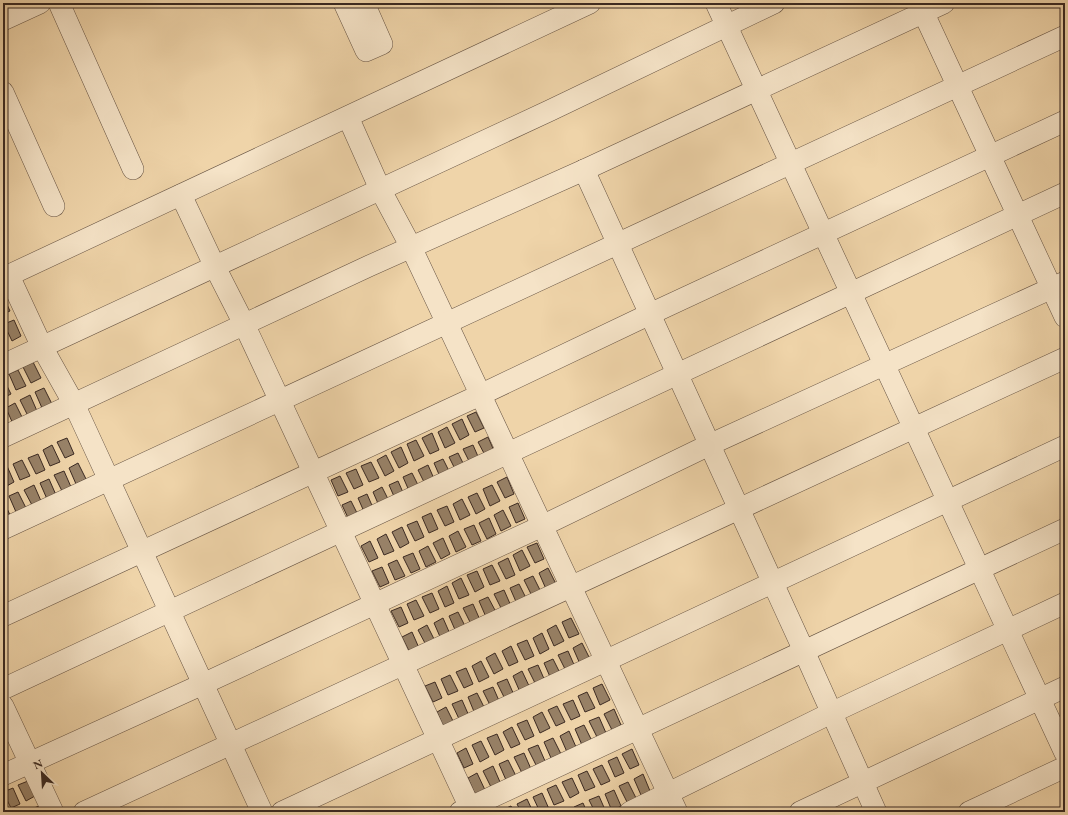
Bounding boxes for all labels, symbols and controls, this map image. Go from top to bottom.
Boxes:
north arrow [22,753,62,793]
text: N [31,756,45,772]

